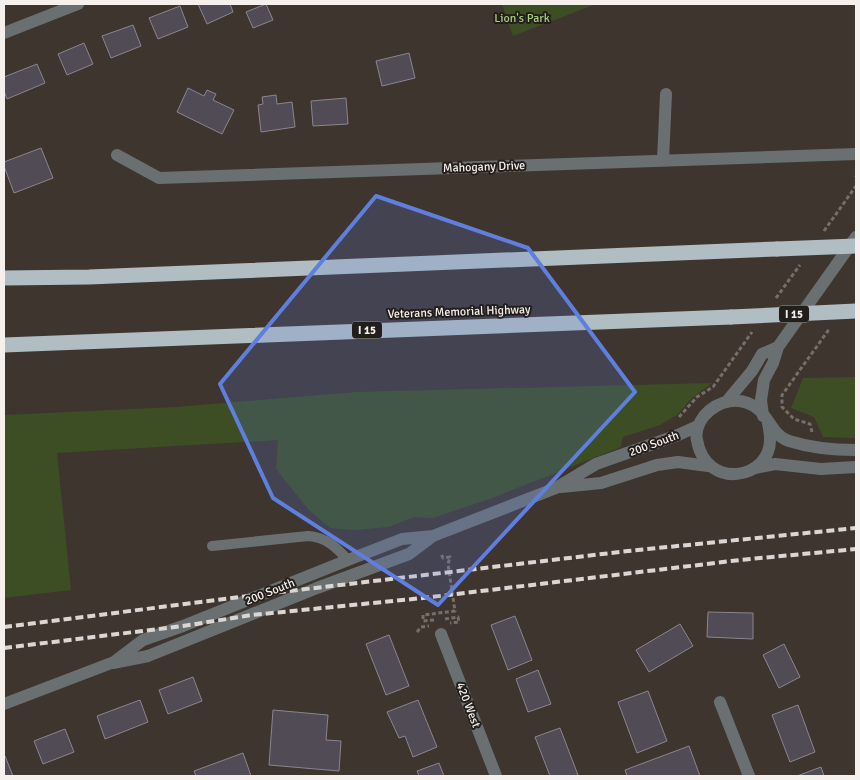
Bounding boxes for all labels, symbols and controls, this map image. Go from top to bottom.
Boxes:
park label: Lion's Park [494,11,550,26]
street label: Mahogany Drive [443,158,525,176]
street label: Veterans Memorial Highway [387,302,531,322]
road number: I 15 [779,306,809,322]
road number: I 15 [352,322,382,338]
street label: 200 South [627,428,681,460]
street label: 200 South [243,575,297,609]
street label: 420 West [453,680,483,730]

